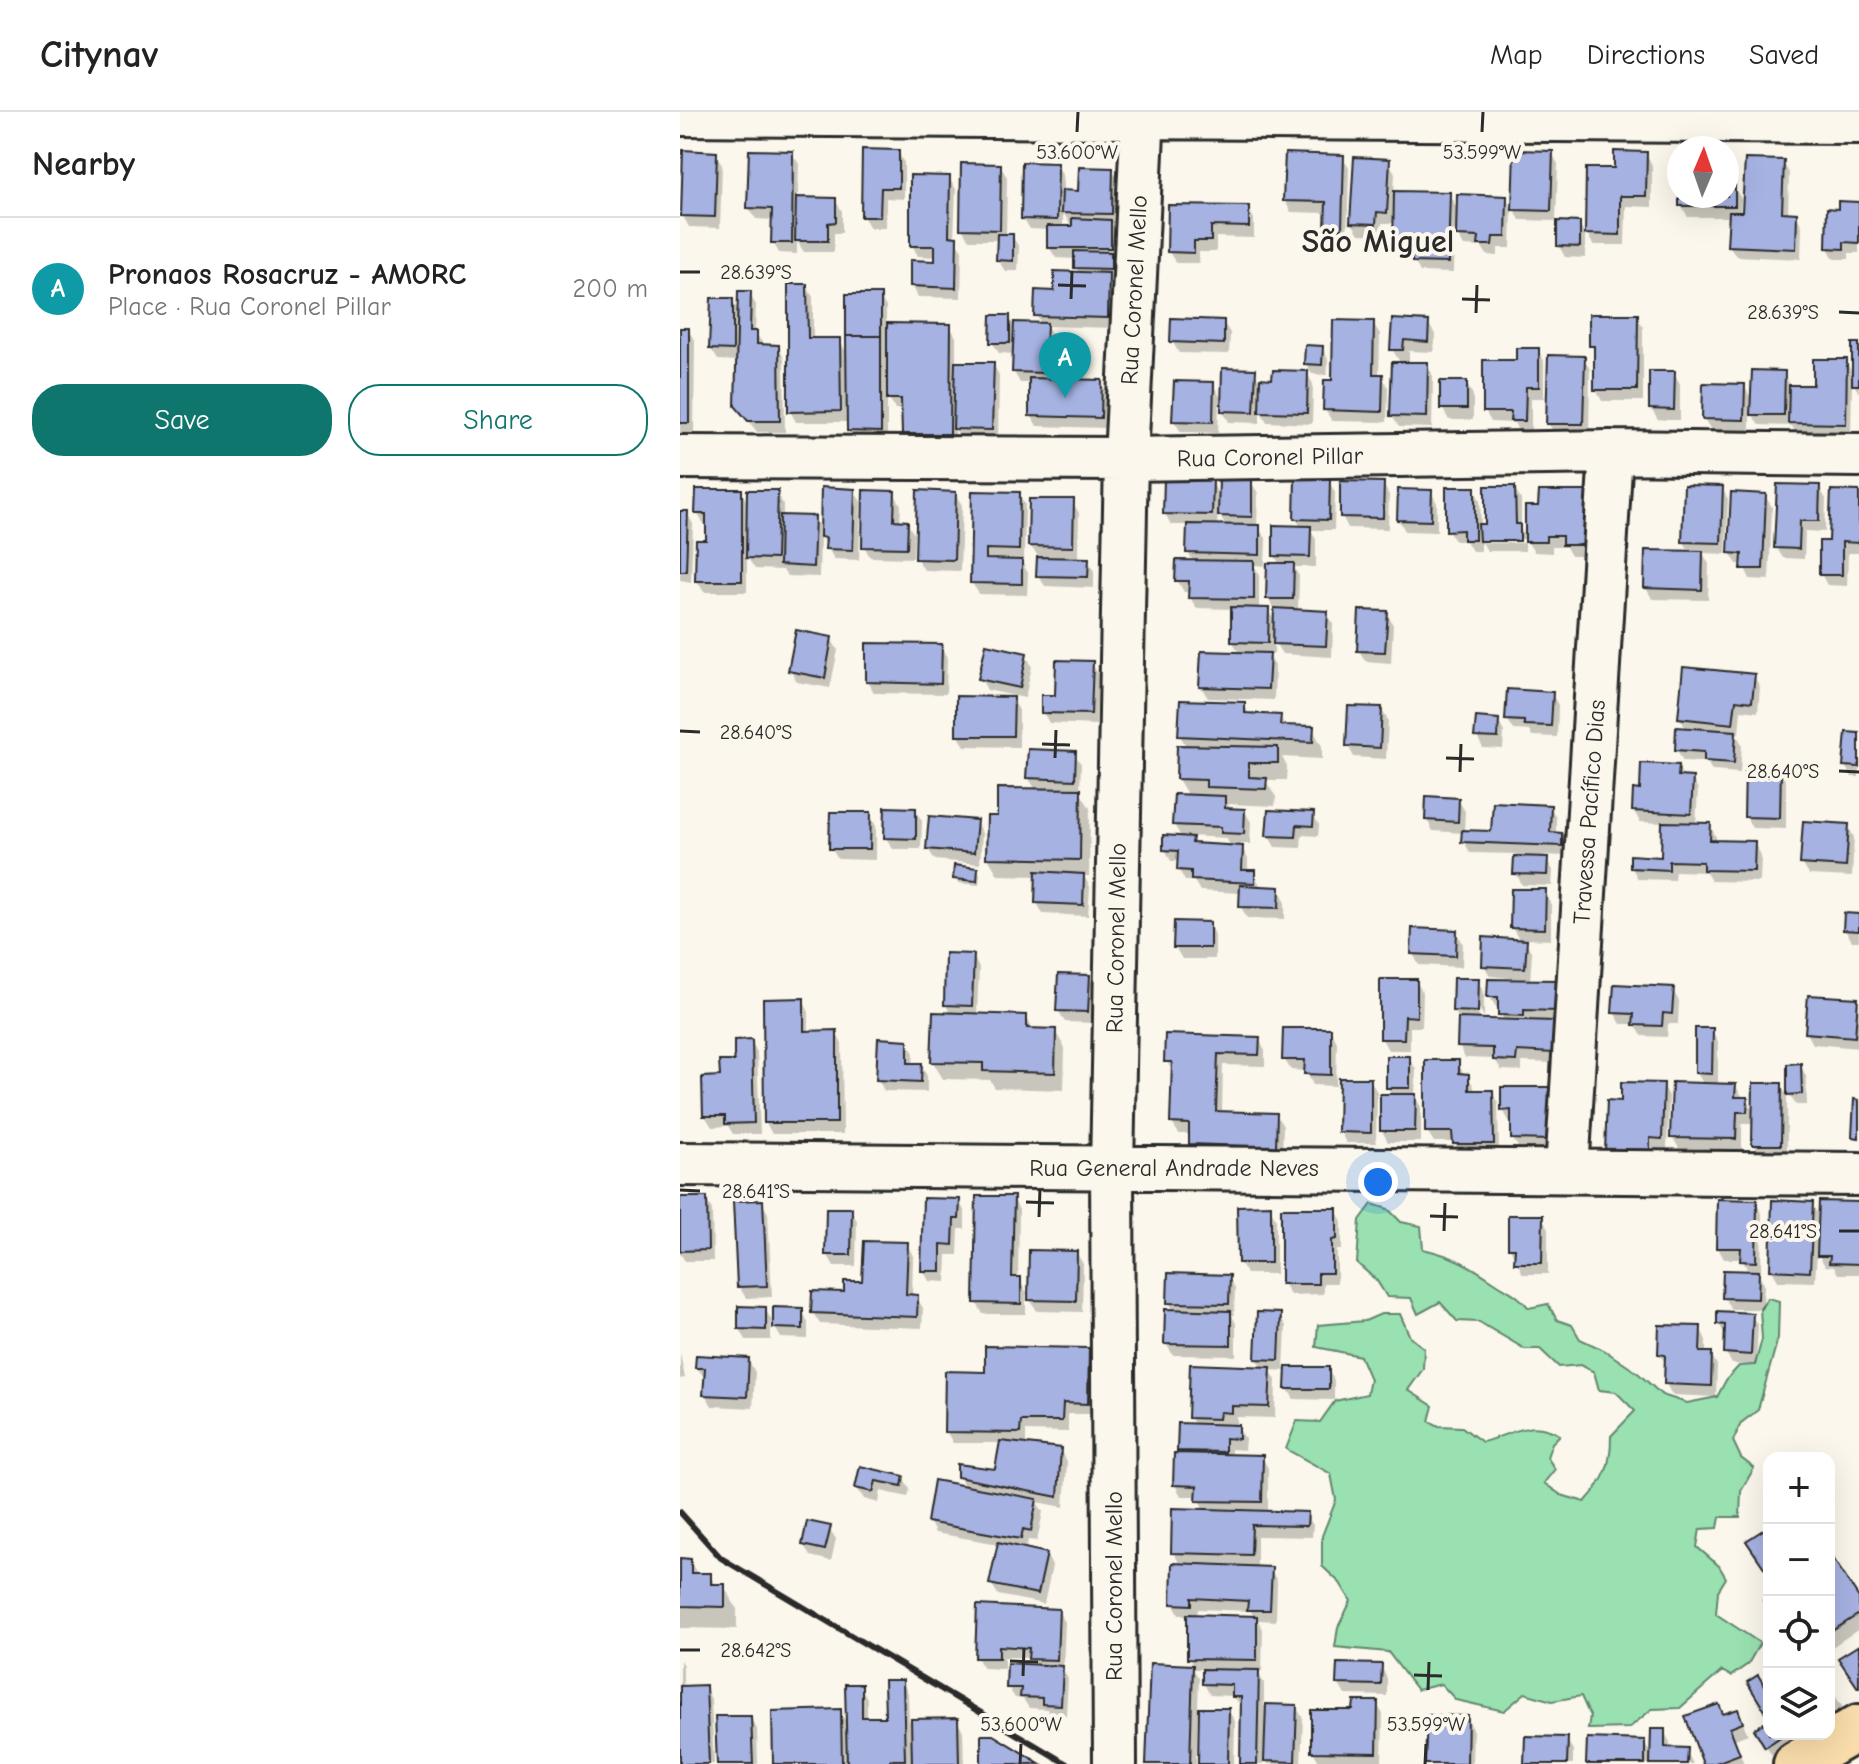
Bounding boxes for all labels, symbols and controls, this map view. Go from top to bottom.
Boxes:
text: Citynav [40,33,158,77]
text: Map [1490,39,1543,71]
text: Directions [1587,39,1705,71]
text: Saved [1749,39,1819,71]
north arrow [1667,136,1739,208]
text: 53.600°W [1036,141,1118,164]
text: 53.599°W [1443,141,1522,164]
text: Nearby [32,144,135,184]
street label: Rua Coronel Mello [1115,194,1153,386]
district label: São Miguel [1302,223,1454,260]
text: Pronaos Rosacruz - AMORC [108,257,466,292]
text: 28.639°S [720,261,792,284]
text: A [51,274,65,304]
text: 200 m [573,274,648,304]
text: Place · Rua Coronel Pillar [108,292,391,322]
text: 28.639°S [1747,301,1819,324]
pin: A [1039,332,1091,398]
button: Save [32,384,332,456]
button: Share [348,384,648,456]
street label: Rua Coronel Pillar [1177,441,1364,473]
street label: Travessa Pacífico Dias [1567,699,1611,925]
text: 28.640°S [720,721,792,744]
text: 28.640°S [1747,760,1819,783]
street label: Rua Coronel Mello [1100,843,1132,1033]
street label: Rua General Andrade Neves [1029,1154,1319,1182]
your location [1358,1162,1398,1202]
text: 28.641°S [722,1180,790,1203]
text: 28.641°S [1749,1220,1817,1243]
map controls [1763,1452,1835,1740]
button: + [1763,1452,1835,1524]
street label: Rua Coronel Mello [1100,1491,1128,1681]
button: − [1763,1524,1835,1596]
button: locate [1763,1596,1835,1668]
text: 28.642°S [721,1639,791,1662]
button: layers [1763,1668,1835,1740]
text: 53.600°W [980,1713,1062,1736]
text: 53.599°W [1387,1713,1466,1736]

